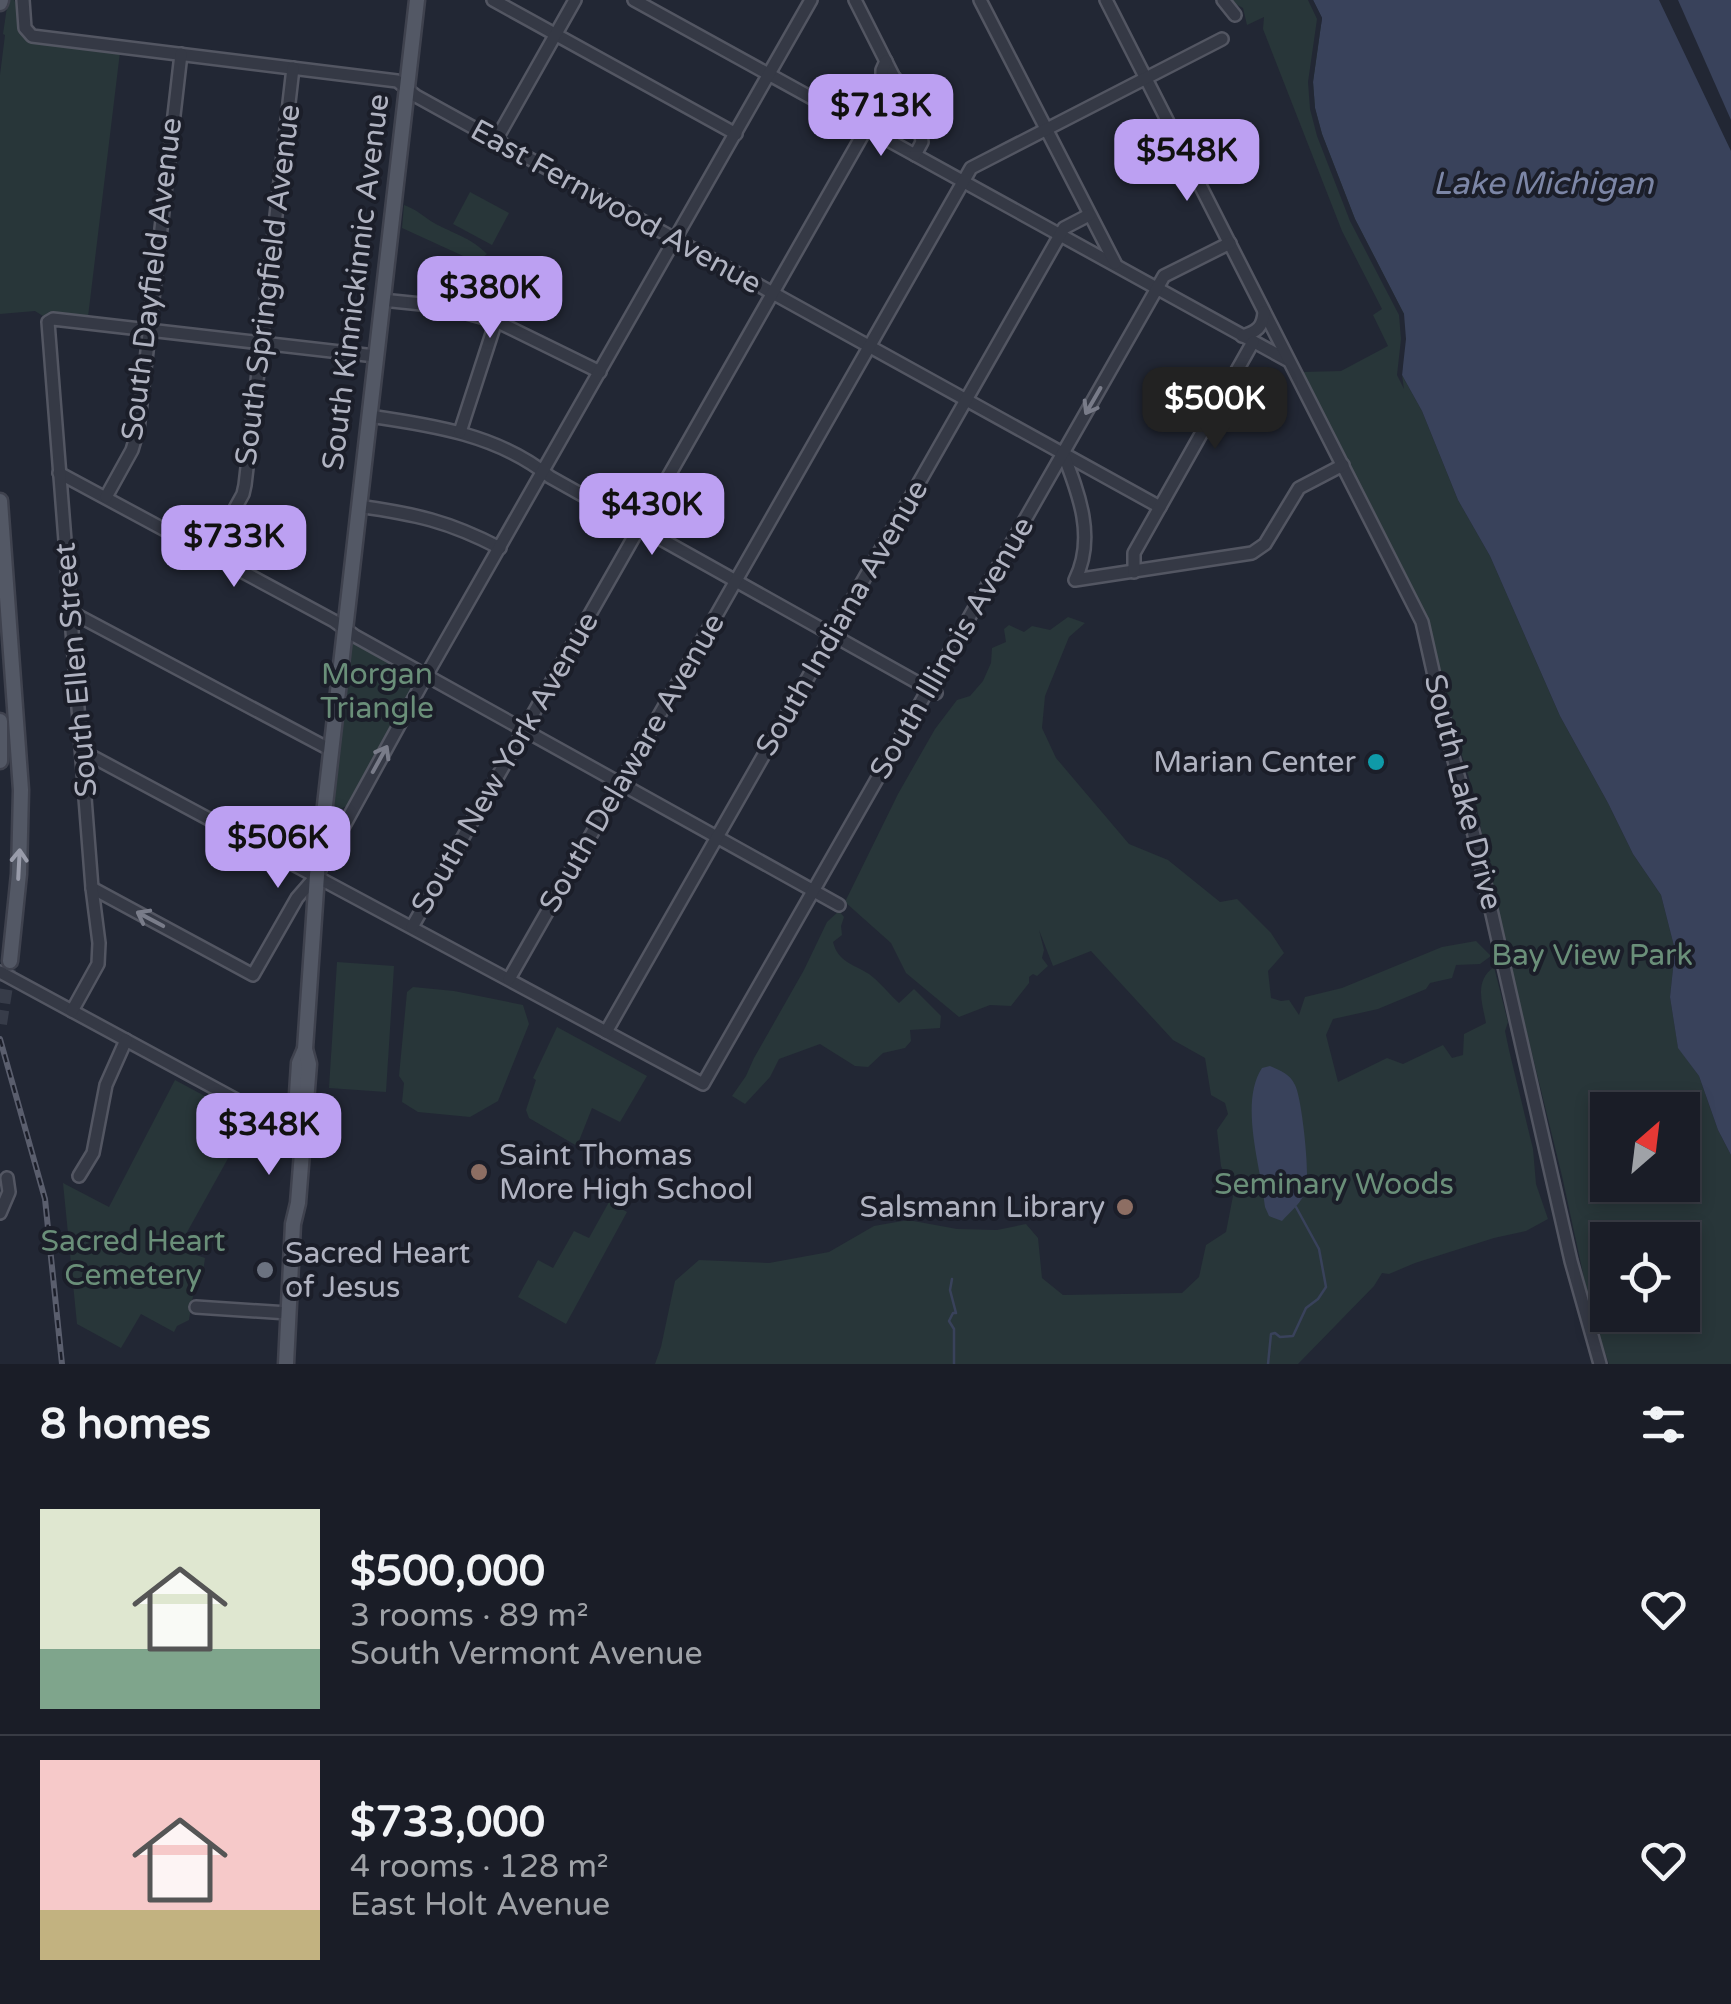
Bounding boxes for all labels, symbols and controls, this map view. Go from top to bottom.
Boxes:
pin: $713K [811,74,951,159]
text: $713K [830,87,932,125]
street label: South Kinnickinnic Avenue [315,92,397,472]
street label: South Springfield Avenue [227,102,309,468]
street label: East Fernwood Avenue [464,112,768,302]
street label: South Dayfield Avenue [114,115,190,443]
pin: $548K [1117,119,1257,204]
text: $548K [1136,132,1238,170]
water label: Lake Michigan [1433,165,1655,203]
pin: $380K [420,256,560,341]
text: $380K [439,269,541,307]
pin: $500K [1145,367,1285,452]
text: $500K [1164,380,1266,418]
one-way arrow [1082,386,1102,416]
pin: $430K [582,473,722,558]
street label: South Indiana Avenue [748,473,936,763]
text: $430K [601,486,703,524]
pin: $733K [164,505,304,590]
street label: South Illinois Avenue [862,510,1042,786]
text: $733K [183,518,285,556]
street label: South Ellen Street [46,541,106,799]
street label: South New York Avenue [403,605,607,921]
street label: South Delaware Avenue [531,607,733,919]
park label: Morgan Triangle [320,656,434,727]
street label: South Lake Drive [1416,670,1510,914]
place label: Marian Center [1153,744,1357,781]
one-way arrow [370,745,390,774]
marker: Marian Center [1365,751,1387,773]
pin: $506K [208,806,348,891]
text: $506K [227,819,329,857]
one-way arrow [9,848,28,880]
one-way arrow [135,909,165,929]
park label: Bay View Park [1491,937,1693,974]
north arrow [1590,1092,1700,1202]
map controls [1590,1092,1700,1332]
pin: $348K [199,1093,339,1178]
text: $348K [218,1106,320,1144]
place label: Saint Thomas More High School [499,1137,753,1208]
marker: Saint Thomas More High School [468,1161,490,1183]
park label: Seminary Woods [1214,1166,1454,1203]
place label: Salsmann Library [859,1189,1105,1226]
marker: Salsmann Library [1114,1196,1136,1218]
button: locate [1590,1222,1700,1332]
park label: Sacred Heart Cemetery [40,1223,226,1294]
place label: Sacred Heart of Jesus [285,1235,470,1306]
marker: Sacred Heart of Jesus [254,1259,276,1281]
icon: filters [1636,1397,1691,1452]
text: 8 homes [40,1399,211,1450]
text: $500,000 [350,1546,545,1597]
icon: home [120,1549,240,1669]
icon: heart [1636,1582,1691,1637]
text: 3 rooms · 89 m² [350,1597,589,1635]
text: South Vermont Avenue [350,1635,703,1673]
text: $733,000 [350,1797,545,1848]
icon: home [120,1800,240,1920]
icon: heart [1636,1833,1691,1888]
text: 4 rooms · 128 m² [350,1848,609,1886]
text: East Holt Avenue [350,1886,610,1924]

